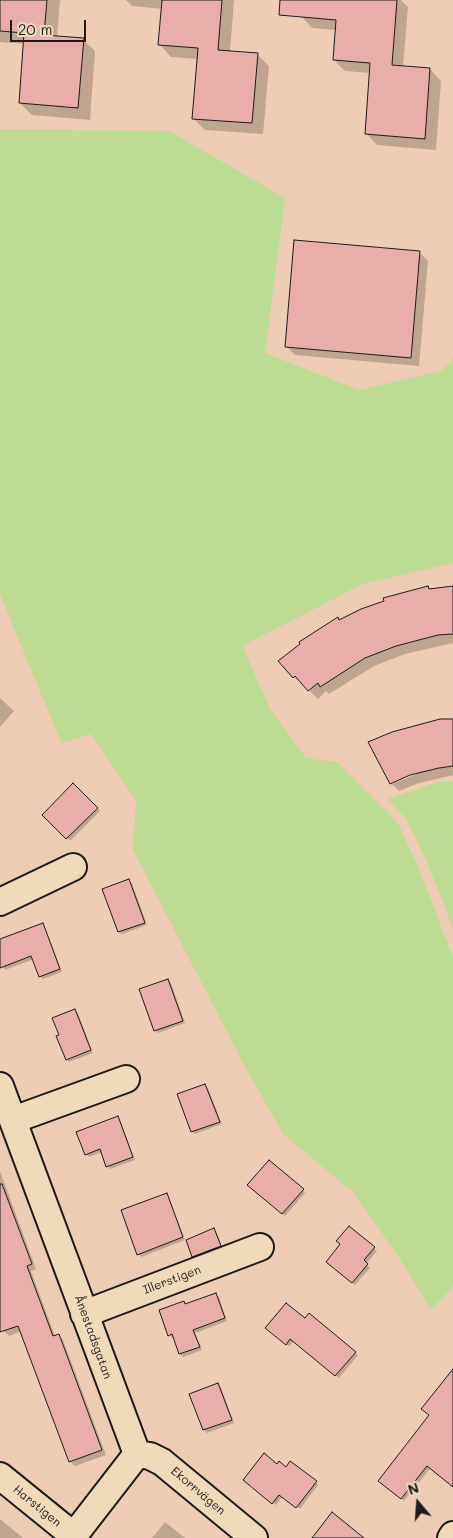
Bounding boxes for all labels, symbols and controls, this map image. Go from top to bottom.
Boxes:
scale bar [12,10,89,42]
text: 20 m [18,19,52,39]
street label: Illerstigen [141,1262,203,1298]
street label: Ånestadsgatan [71,1293,115,1381]
street label: Ekorrvägen [168,1464,228,1518]
north arrow [393,1478,443,1528]
text: N [405,1478,421,1499]
street label: Harstigen [10,1482,64,1530]

